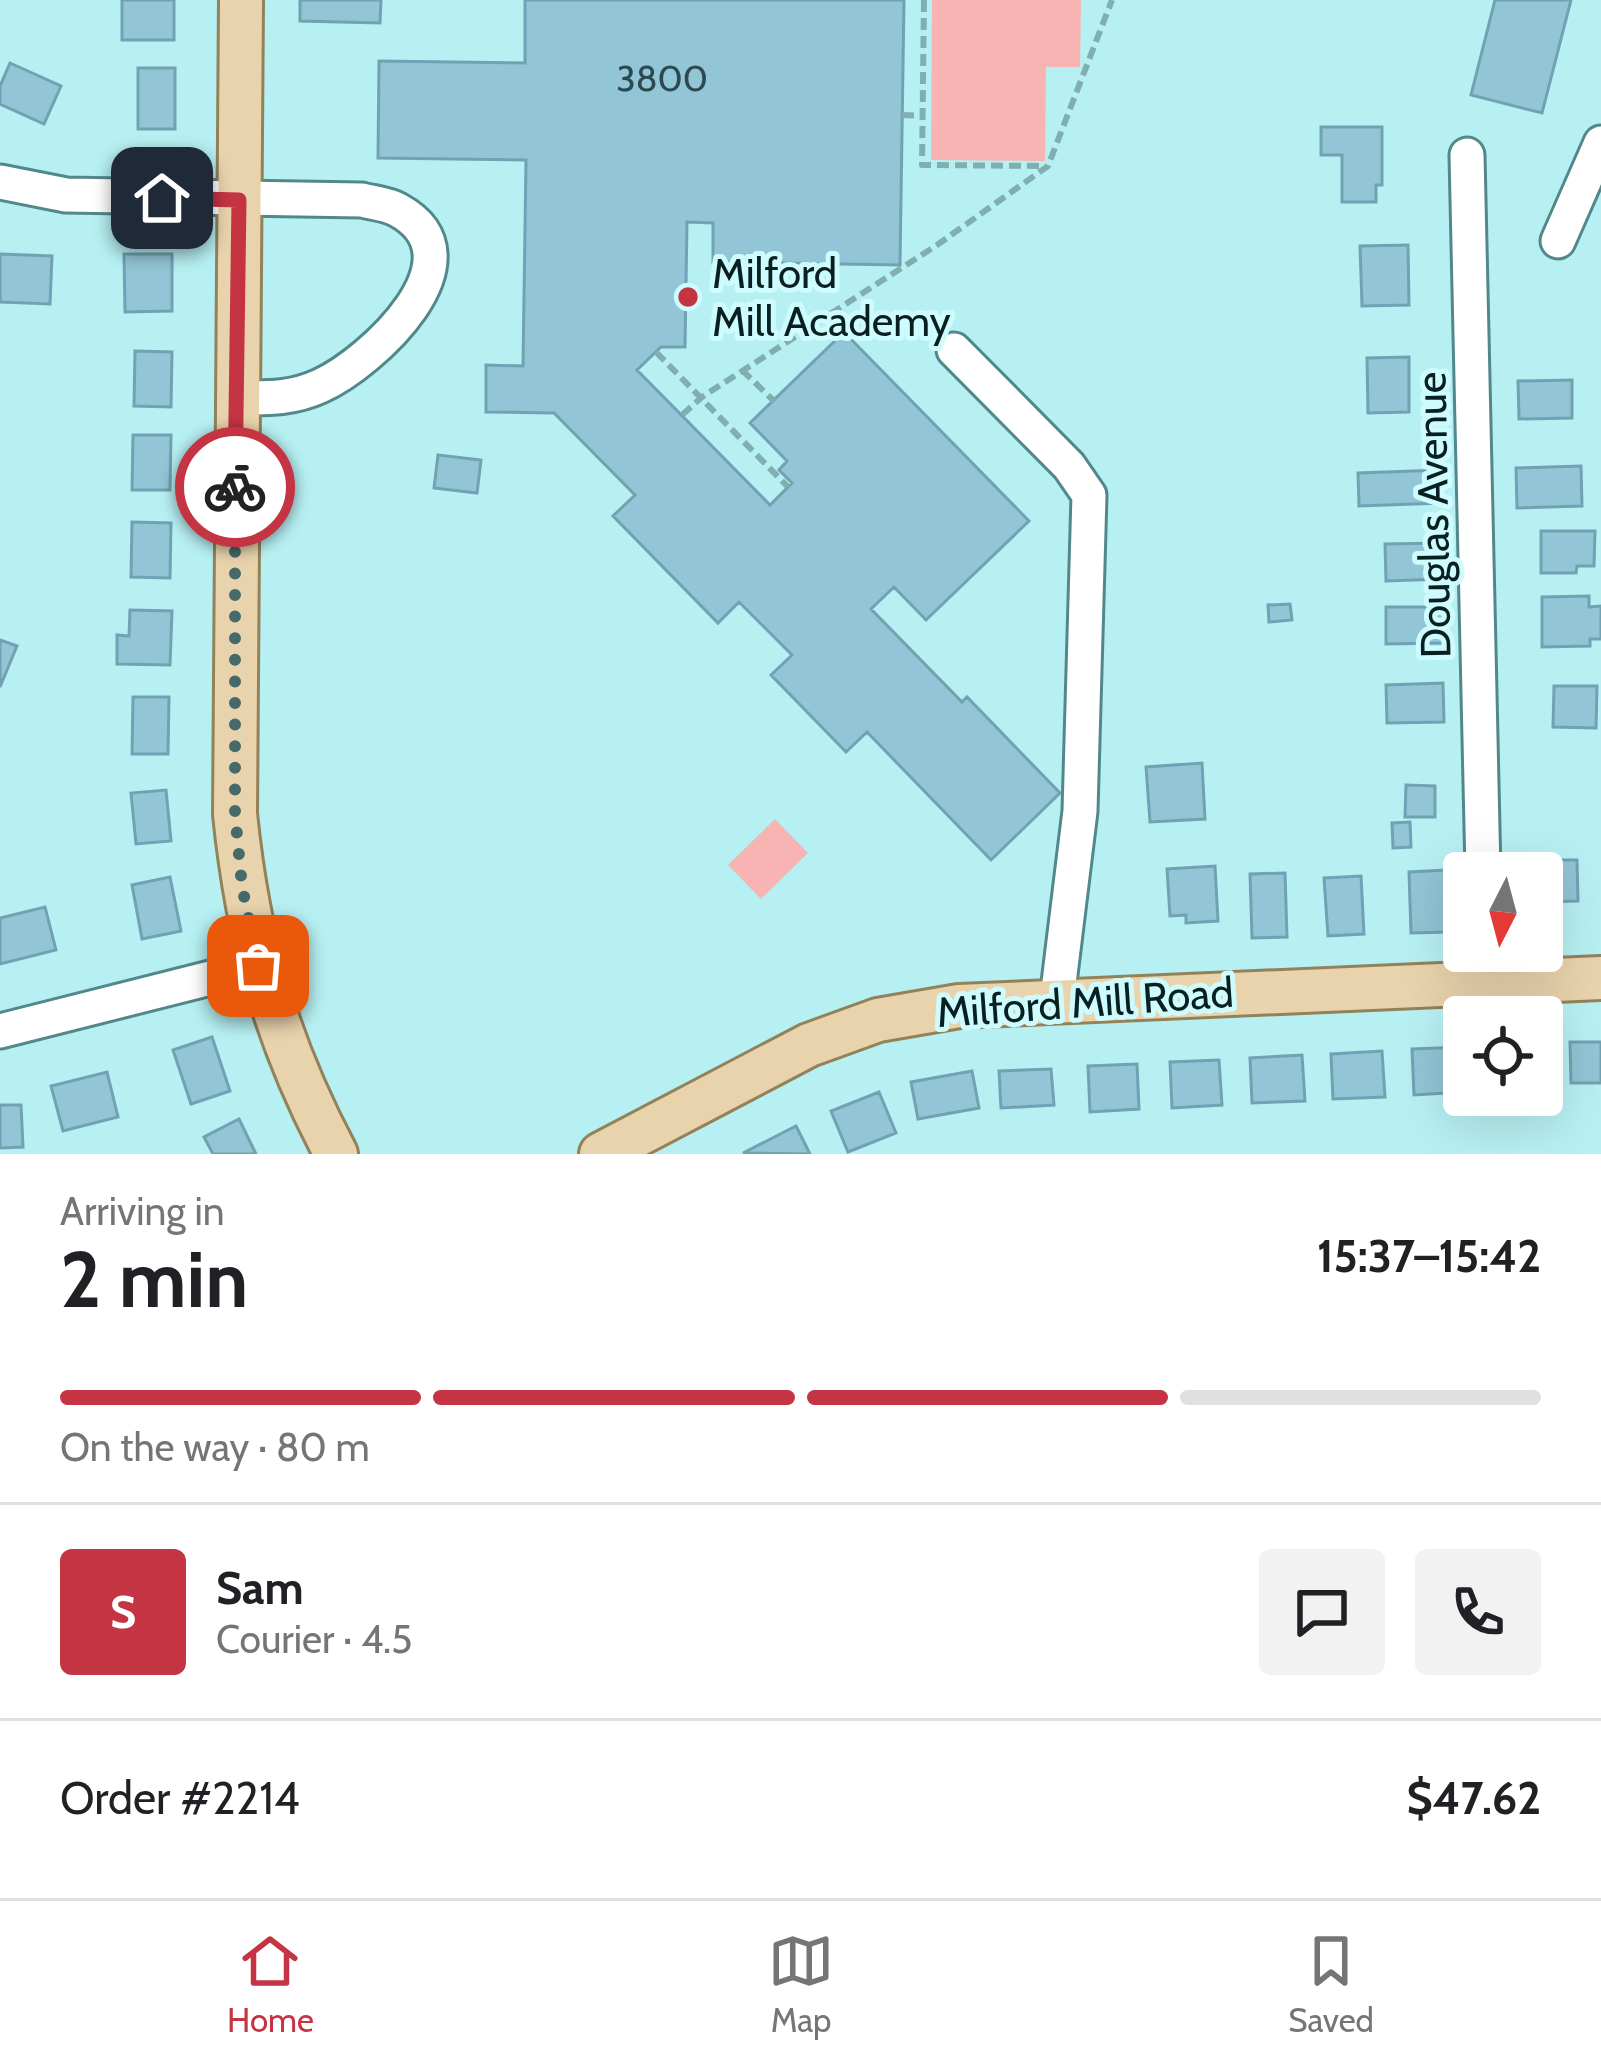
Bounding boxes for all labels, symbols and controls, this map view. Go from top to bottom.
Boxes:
house number: 3800 [616,56,708,100]
pin [111,147,213,249]
icon: home [129,165,195,231]
place label: Milford Mill Academy [712,247,951,347]
marker: Milford Mill Academy [675,284,701,310]
street label: Douglas Avenue [1405,371,1461,659]
courier [175,427,295,547]
icon: bike [202,454,268,520]
north arrow [1443,852,1563,972]
map controls [1443,852,1563,1116]
pin [207,915,309,1017]
icon: bag [225,933,291,999]
street label: Milford Mill Road [935,966,1235,1038]
button: locate [1443,996,1563,1116]
text: Arriving in [60,1187,224,1235]
text: 15:37–15:42 [1317,1229,1541,1283]
text: 2 min [60,1232,248,1327]
text: On the way · 80 m [60,1423,370,1471]
button: chat [1259,1549,1385,1675]
button: phone [1415,1549,1541,1675]
text: Sam [216,1561,304,1615]
text: S [110,1585,136,1639]
text: Courier · 4.5 [216,1615,412,1663]
text: Order #2214 [60,1771,300,1825]
text: $47.62 [1406,1771,1541,1825]
tab: Home [227,1928,314,2040]
tab: Map [768,1928,834,2040]
tab: Saved [1288,1928,1374,2040]

